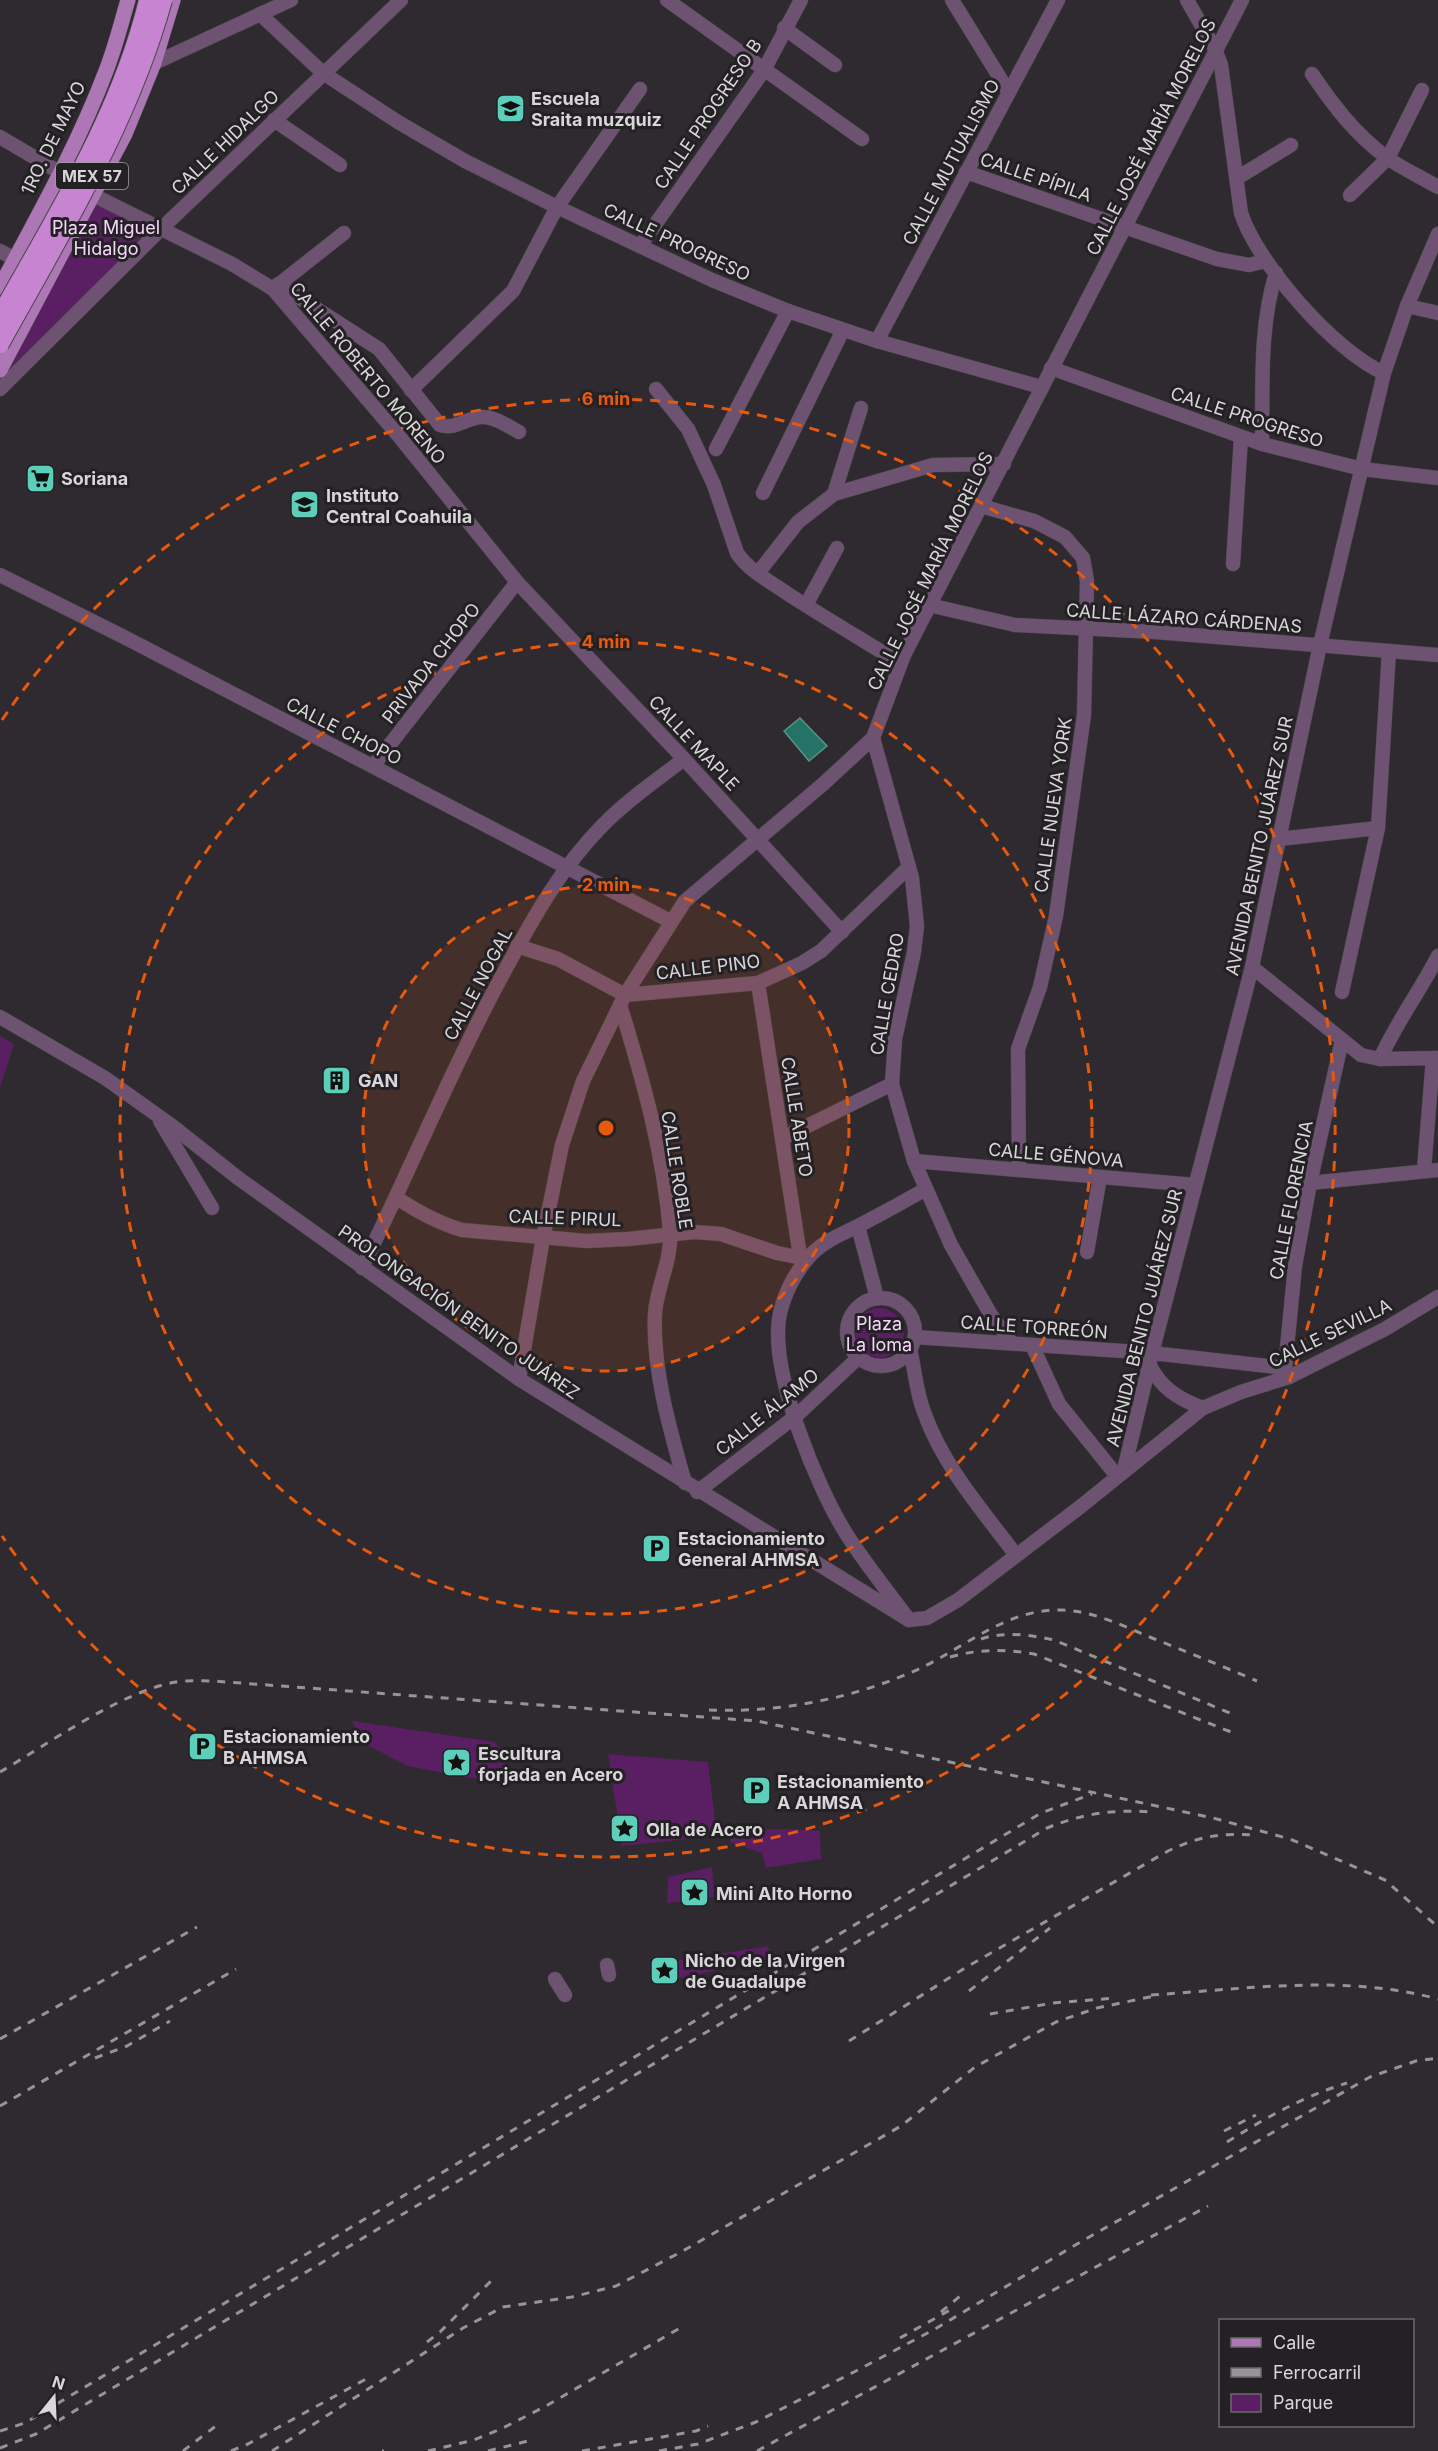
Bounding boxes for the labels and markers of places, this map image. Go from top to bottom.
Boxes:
place label: Escuela Sraita muzquiz [531,88,662,130]
school or university icon: Escuela Sraita muzquiz [494,92,526,124]
supermarket icon: Soriana [24,462,56,494]
place label: Soriana [61,468,128,489]
place label: Instituto Central Coahuila [326,485,472,527]
school or university icon: Instituto Central Coahuila [289,489,321,521]
building icon: GAN [321,1064,353,1096]
place label: GAN [358,1070,398,1091]
centre of rings [596,1118,616,1138]
place label: Estacionamiento General AHMSA [678,1528,825,1570]
parking icon: Estacionamiento General AHMSA [641,1532,673,1564]
place label: Estacionamiento B AHMSA [223,1726,370,1768]
parking icon: Estacionamiento B AHMSA [186,1730,218,1762]
place label: Escultura forjada en Acero [478,1743,623,1785]
place icon: Escultura forjada en Acero [441,1747,473,1779]
place label: Estacionamiento A AHMSA [777,1771,924,1813]
parking icon: Estacionamiento A AHMSA [740,1775,772,1807]
place icon: Olla de Acero [609,1813,641,1845]
place label: Olla de Acero [646,1819,763,1840]
place icon: Mini Alto Horno [679,1877,711,1909]
place label: Mini Alto Horno [716,1883,853,1904]
place label: Nicho de la Virgen de Guadalupe [685,1950,845,1992]
place icon: Nicho de la Virgen de Guadalupe [648,1954,680,1986]

